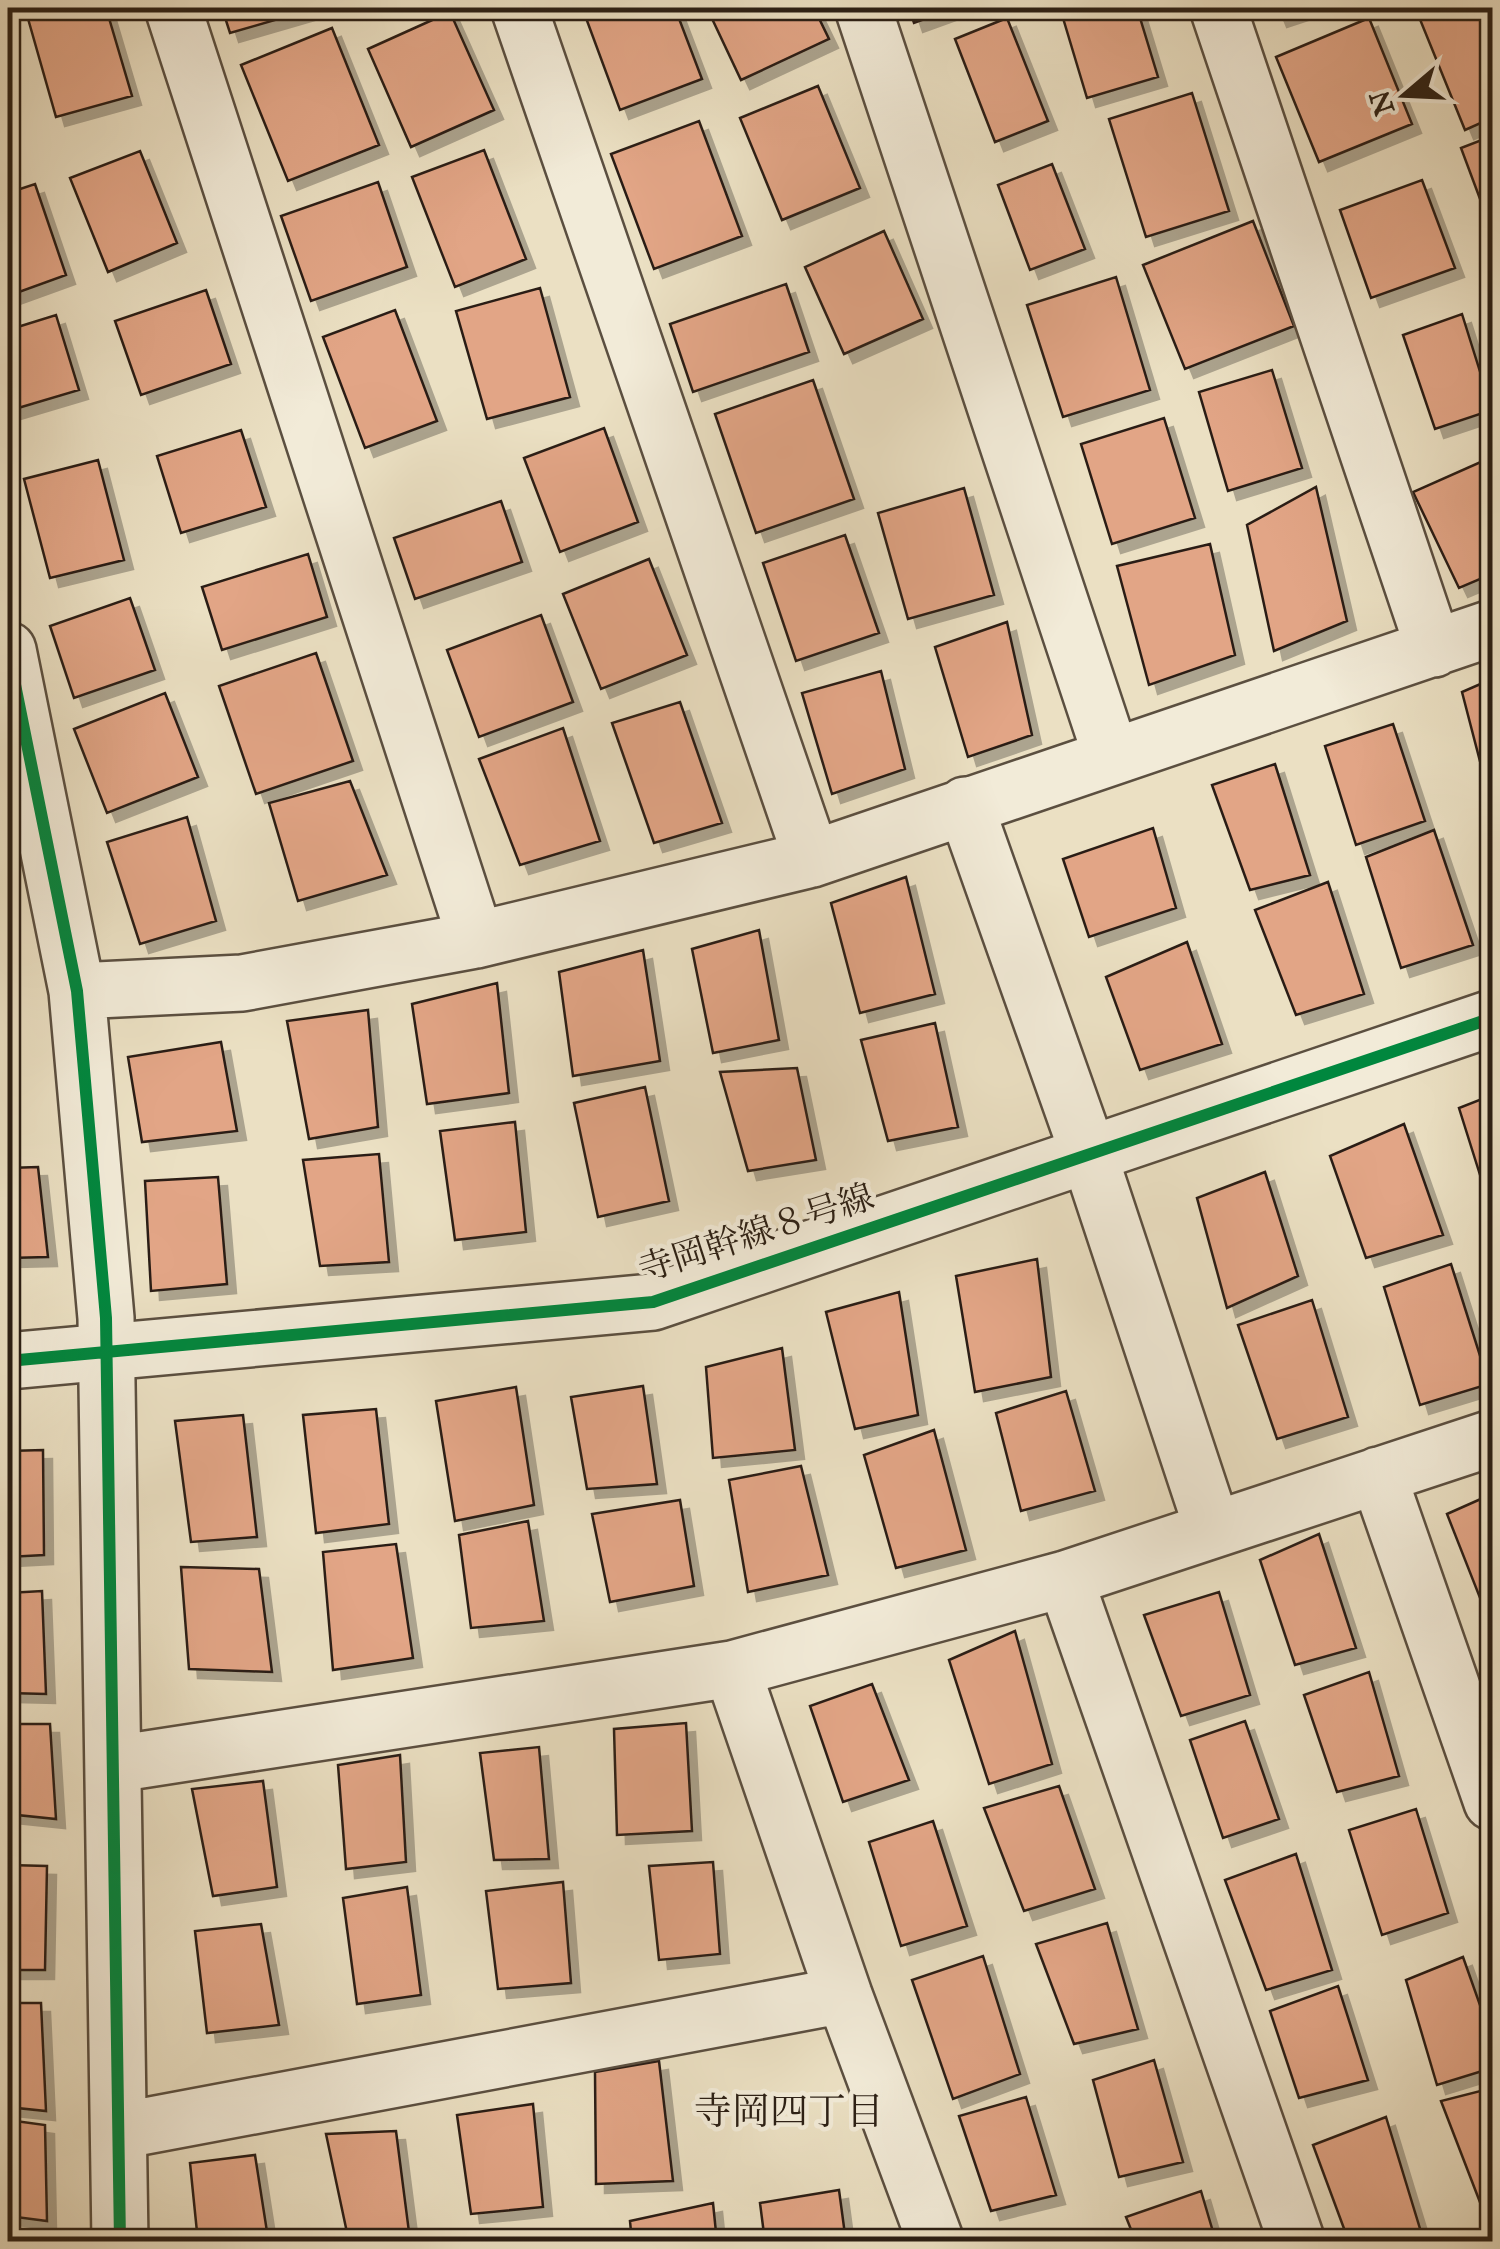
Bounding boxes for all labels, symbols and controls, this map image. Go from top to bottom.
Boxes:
north arrow [1355,45,1455,145]
text: N [1361,86,1402,120]
street label: 寺岡幹線８号線 [633,1175,879,1291]
district label: 寺岡四丁目 [694,2088,884,2134]

